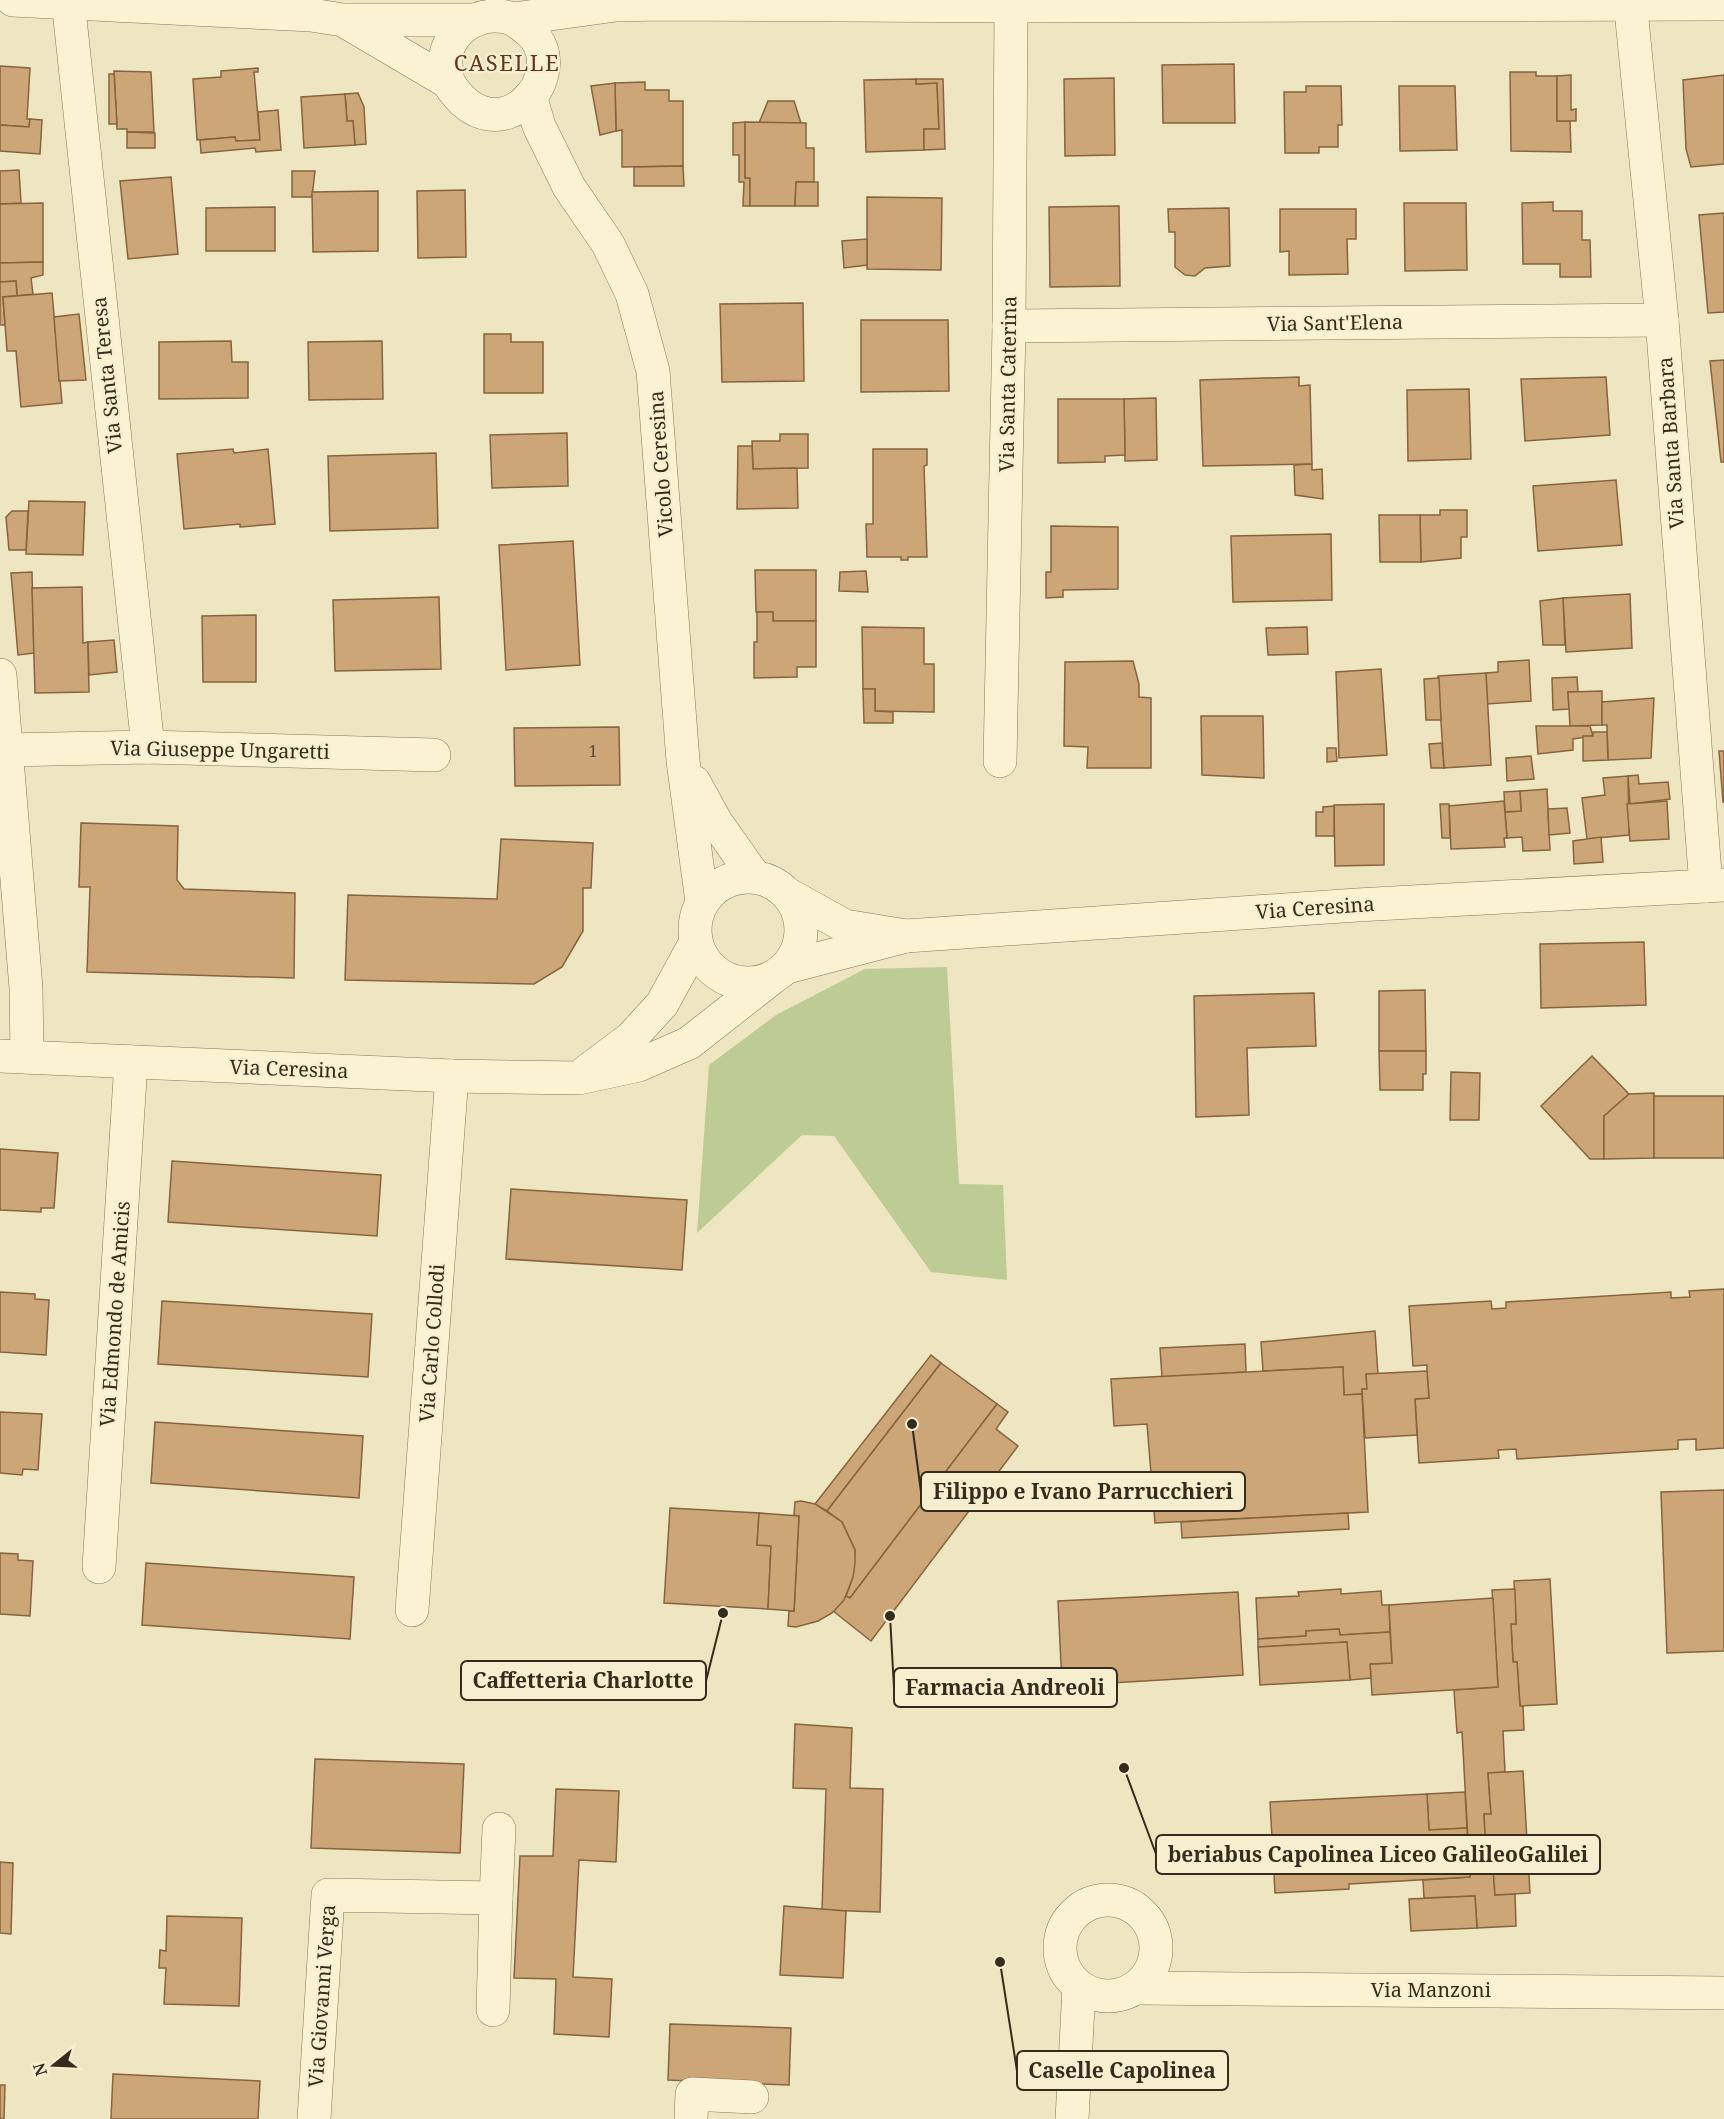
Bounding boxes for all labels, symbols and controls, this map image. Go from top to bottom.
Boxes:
district label: CASELLE [454,47,560,77]
street label: Via Santa Teresa [85,295,128,455]
street label: Via Santa Caterina [992,296,1023,472]
street label: Via Sant'Elena [1267,308,1403,337]
street label: Via Santa Barbara [1651,356,1690,530]
street label: Vicolo Ceresina [642,390,679,538]
street label: Via Giuseppe Ungaretti [110,734,331,765]
house number: 1 [589,740,597,762]
street label: Via Ceresina [1255,890,1375,925]
street label: Via Ceresina [229,1053,349,1084]
street label: Via Edmondo de Amicis [93,1200,136,1428]
street label: Via Carlo Collodi [412,1262,451,1423]
callout: Filippo e Ivano Parrucchieri [921,1472,1245,1511]
text: Filippo e Ivano Parrucchieri [933,1477,1234,1505]
callout: Caffetteria Charlotte [461,1661,706,1700]
text: Caffetteria Charlotte [472,1666,694,1694]
callout: Farmacia Andreoli [894,1668,1117,1707]
text: Farmacia Andreoli [905,1673,1105,1701]
callout: beriabus Capolinea Liceo GalileoGalilei [1156,1835,1600,1874]
text: beriabus Capolinea Liceo GalileoGalilei [1168,1840,1589,1868]
street label: Via Giovanni Verga [302,1904,341,2088]
street label: Via Manzoni [1371,1976,1492,2003]
north arrow [24,2035,84,2095]
callout: Caselle Capolinea [1017,2051,1228,2090]
text: Caselle Capolinea [1028,2056,1216,2084]
text: N [27,2060,52,2079]

